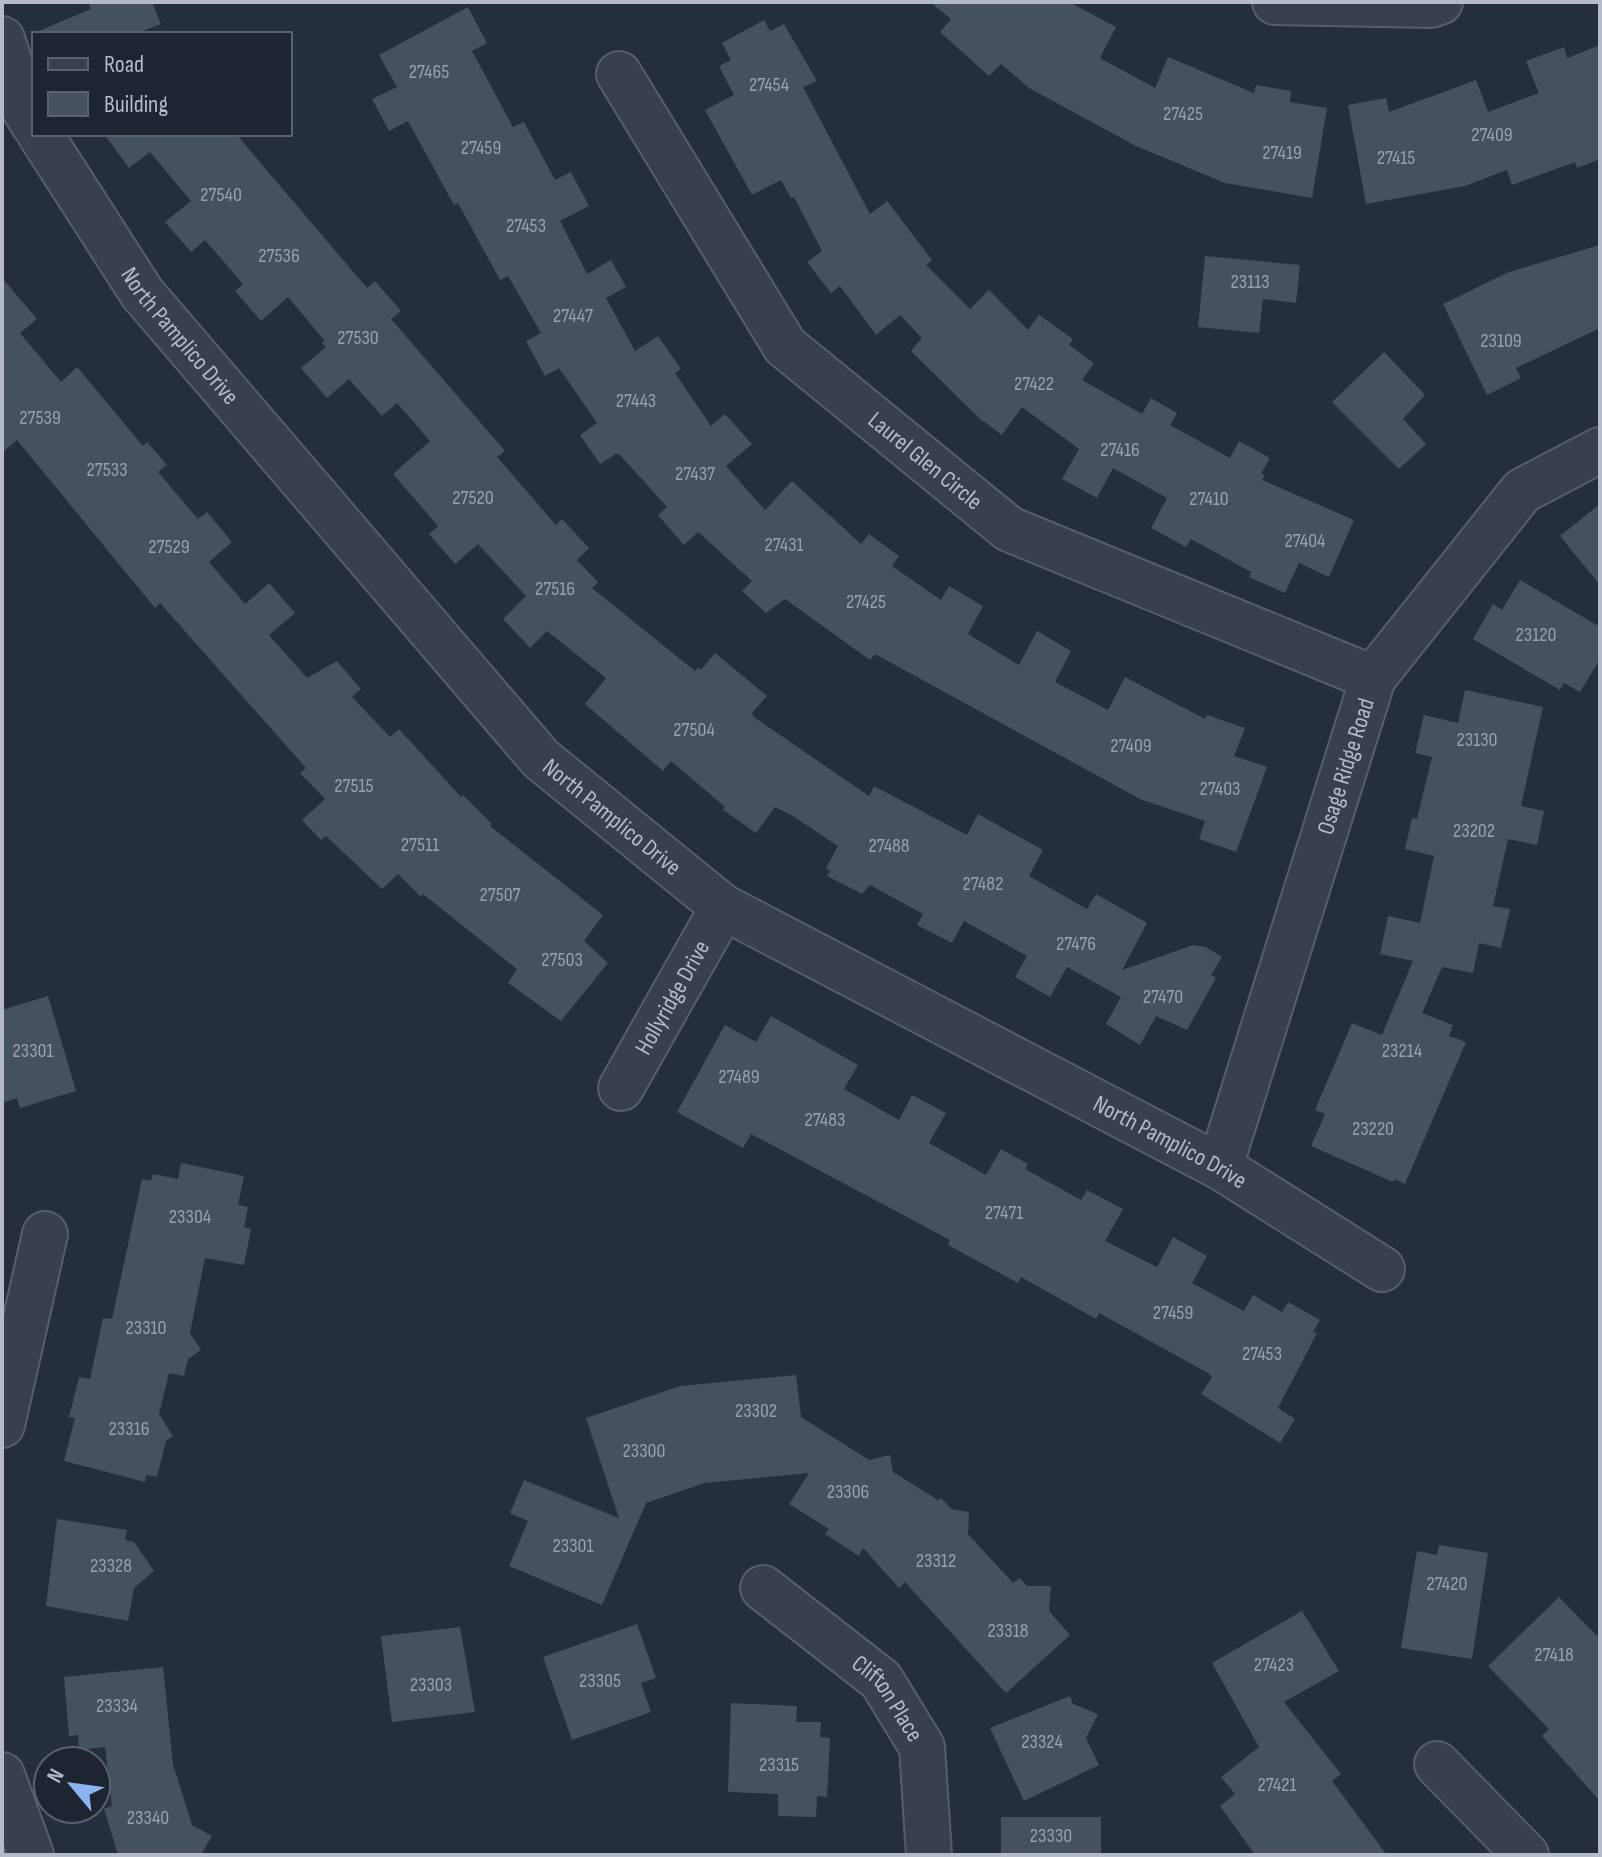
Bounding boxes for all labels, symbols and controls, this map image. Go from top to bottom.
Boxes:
legend [32,32,292,136]
text: Road [104,50,144,79]
house number: 27465 [409,60,449,84]
house number: 27454 [749,73,789,97]
text: Building [104,90,168,119]
house number: 27425 [1163,102,1203,126]
house number: 27409 [1471,123,1513,147]
house number: 27459 [461,136,501,160]
house number: 27419 [1262,141,1302,165]
house number: 27415 [1377,146,1415,170]
house number: 27540 [200,183,242,207]
house number: 27453 [506,214,546,238]
house number: 27536 [258,244,300,268]
street label: North Pamplico Drive [115,262,245,410]
house number: 23113 [1230,270,1270,294]
house number: 27447 [553,304,593,328]
house number: 27530 [337,326,379,350]
house number: 23109 [1480,329,1522,353]
house number: 27422 [1014,372,1054,396]
house number: 27443 [616,389,656,413]
street label: Laurel Glen Circle [862,405,989,516]
house number: 27539 [19,406,61,430]
house number: 27416 [1100,438,1140,462]
house number: 27533 [86,458,128,482]
house number: 27437 [675,462,715,486]
house number: 27520 [452,486,494,510]
house number: 27410 [1189,487,1229,511]
house number: 27404 [1285,529,1325,553]
house number: 27431 [764,533,804,557]
house number: 27529 [148,535,190,559]
house number: 27516 [535,577,575,601]
house number: 27425 [846,590,886,614]
house number: 23120 [1515,623,1557,647]
street label: Osage Ridge Road [1311,694,1380,838]
house number: 27504 [673,718,715,742]
house number: 23130 [1457,728,1497,752]
house number: 27409 [1110,734,1152,758]
street label: North Pamplico Drive [537,752,687,882]
house number: 27515 [334,774,374,798]
house number: 27403 [1200,777,1240,801]
house number: 23202 [1453,819,1495,843]
house number: 27511 [401,833,439,857]
house number: 27488 [868,834,910,858]
house number: 27482 [963,872,1003,896]
house number: 27507 [479,883,521,907]
house number: 27476 [1056,932,1096,956]
street label: Hollyridge Drive [628,935,716,1060]
house number: 27503 [541,948,583,972]
house number: 27470 [1143,985,1183,1009]
house number: 23301 [13,1039,53,1063]
house number: 23214 [1382,1039,1422,1063]
house number: 27489 [718,1065,760,1089]
street label: North Pamplico Drive [1088,1089,1252,1195]
house number: 27483 [805,1108,845,1132]
house number: 23220 [1352,1117,1394,1141]
house number: 27471 [985,1201,1023,1225]
house number: 23304 [169,1205,211,1229]
house number: 27459 [1153,1301,1193,1325]
house number: 23310 [126,1316,166,1340]
house number: 27453 [1242,1342,1282,1366]
house number: 23302 [735,1399,777,1423]
house number: 23316 [109,1417,149,1441]
house number: 23300 [623,1439,665,1463]
house number: 23306 [827,1480,869,1504]
house number: 23301 [553,1534,593,1558]
house number: 23312 [916,1549,956,1573]
house number: 23328 [90,1554,132,1578]
house number: 27420 [1427,1572,1467,1596]
house number: 23318 [988,1619,1028,1643]
house number: 27418 [1534,1643,1574,1667]
street label: Clifton Place [846,1648,930,1747]
house number: 27423 [1254,1653,1294,1677]
house number: 23305 [579,1669,621,1693]
house number: 23303 [410,1673,452,1697]
house number: 23334 [96,1694,138,1718]
house number: 23324 [1021,1730,1063,1754]
north arrow [32,1745,112,1825]
house number: 23315 [759,1753,799,1777]
text: N [41,1764,70,1788]
house number: 27421 [1258,1773,1296,1797]
house number: 23340 [127,1806,169,1830]
house number: 23330 [1030,1824,1072,1848]

